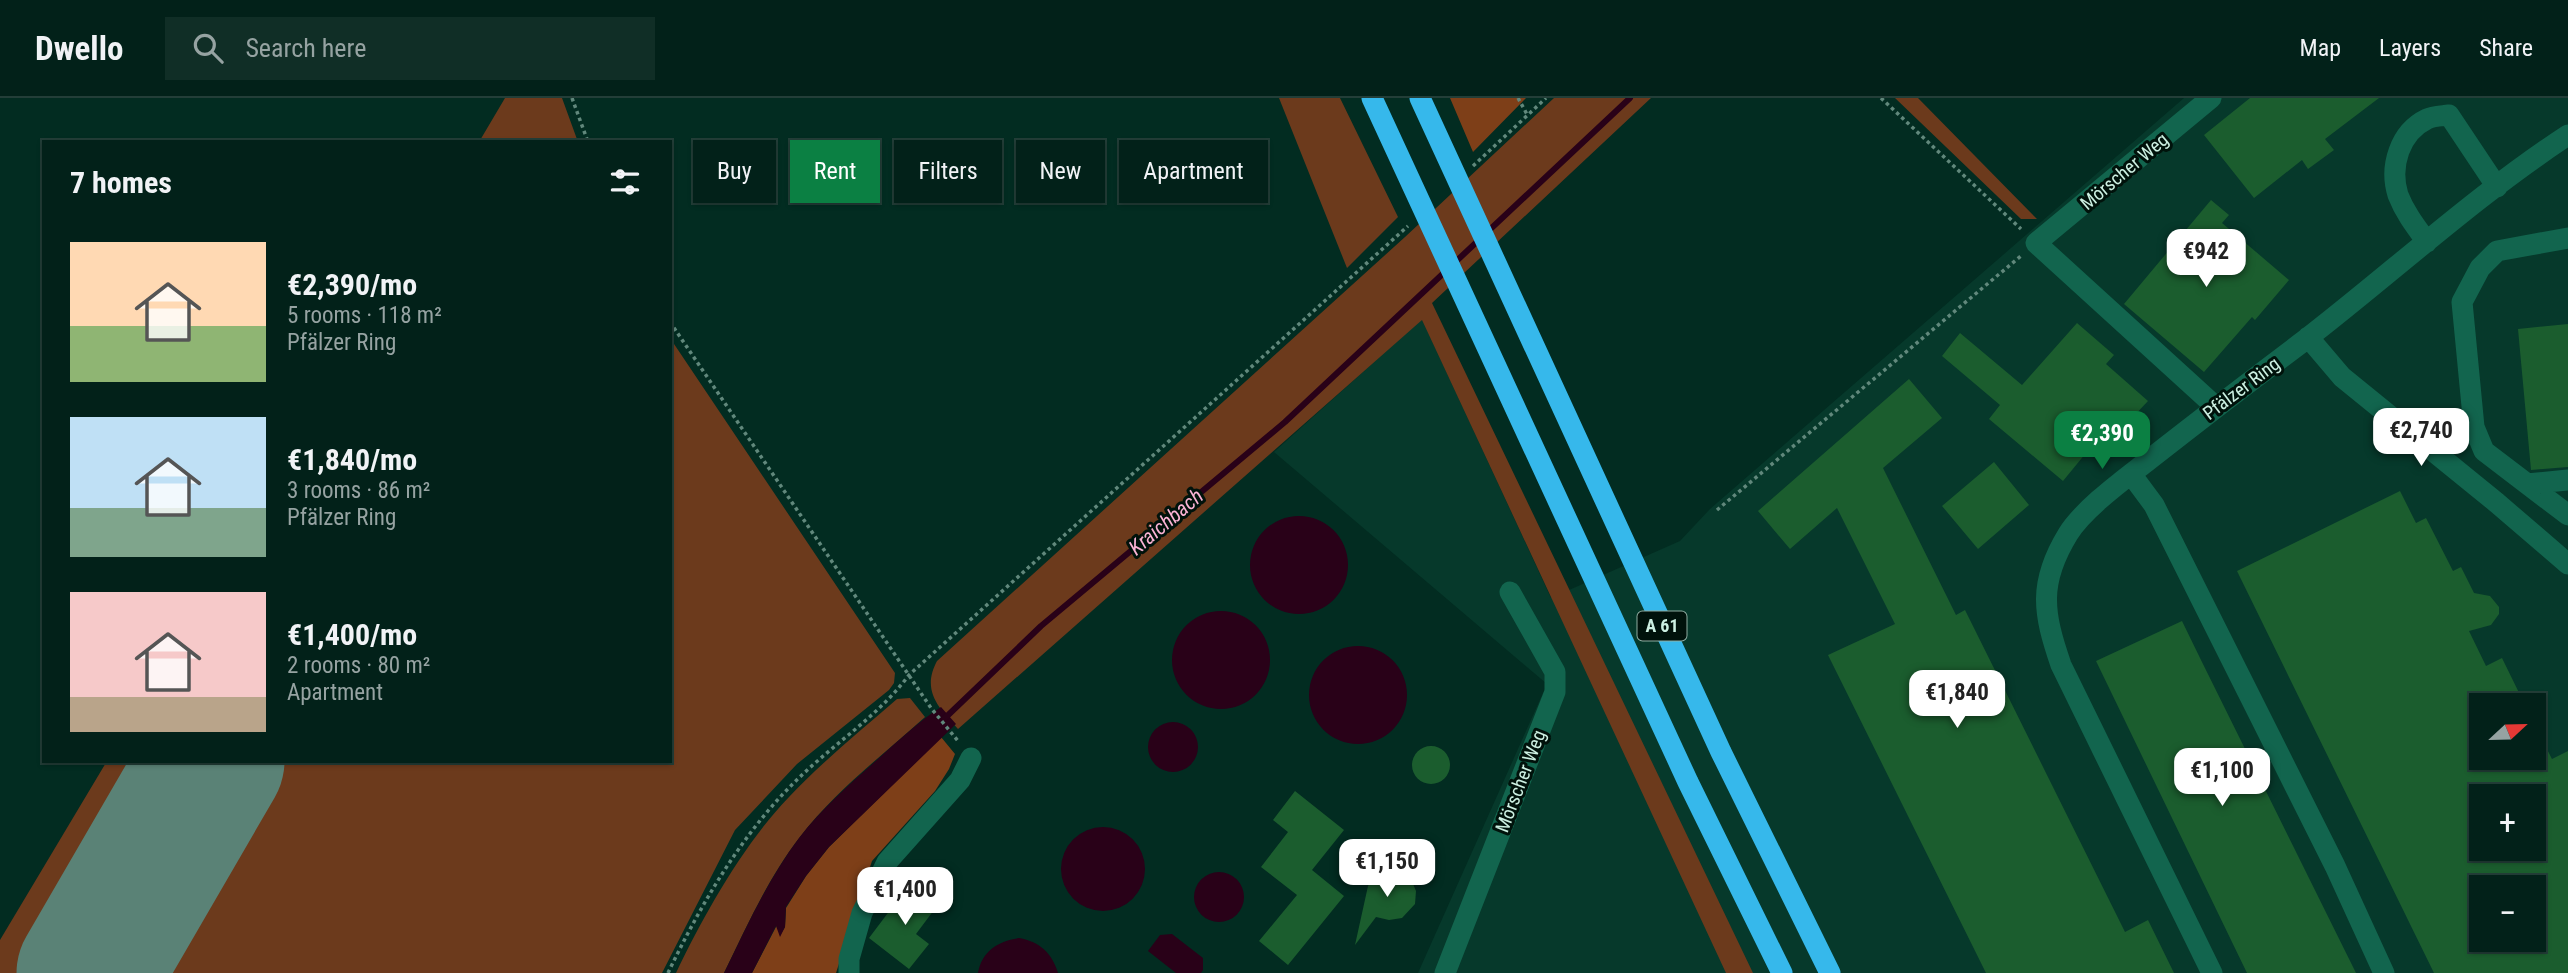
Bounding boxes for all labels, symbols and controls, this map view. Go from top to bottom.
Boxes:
search box [165,17,655,80]
text: Dwello [35,29,123,68]
icon: search [189,29,227,67]
text: Search here [245,33,366,63]
text: Map [2300,34,2341,62]
text: Layers [2379,34,2441,62]
text: Share [2479,34,2533,62]
street label: Mörscher Weg [2076,128,2173,215]
chip: Buy [693,140,776,203]
chip: Rent [790,140,880,203]
chip: Filters [894,140,1002,203]
chip: New [1016,140,1105,203]
chip: Apartment [1119,140,1268,203]
icon: filters [606,163,644,201]
text: 7 homes [70,165,172,200]
pin: €942 [2165,230,2247,289]
text: €942 [2183,238,2229,265]
text: €2,390/mo [287,267,417,302]
icon: home [126,270,210,354]
text: 5 rooms · 118 m² [287,302,442,329]
text: Pfälzer Ring [287,329,396,356]
street label: Pfälzer Ring [2198,352,2284,425]
pin: €2,740 [2364,408,2478,468]
pin: €2,390 [2045,412,2159,471]
text: €2,740 [2389,417,2453,444]
text: €2,390 [2070,420,2134,447]
text: €1,840/mo [287,442,417,477]
icon: home [126,445,210,529]
text: 3 rooms · 86 m² [287,477,430,504]
water label: Kraichbach [1124,484,1208,560]
text: Pfälzer Ring [287,504,396,531]
road number: A 61 [1638,612,1686,640]
text: €1,400/mo [287,617,417,652]
icon: home [126,620,210,704]
text: 2 rooms · 80 m² [287,652,430,679]
pin: €1,840 [1900,670,2014,730]
text: Apartment [287,679,383,706]
text: €1,840 [1925,679,1989,706]
north arrow [2469,693,2546,770]
map controls [2469,693,2546,952]
street label: Mörscher Weg [1490,727,1551,836]
pin: €1,100 [2165,748,2279,808]
text: €1,100 [2190,757,2254,784]
button: + [2469,784,2546,861]
pin: €1,150 [1330,840,1444,899]
text: €1,150 [1355,848,1419,875]
pin: €1,400 [848,868,962,927]
button: − [2469,875,2546,952]
text: €1,400 [873,876,937,903]

